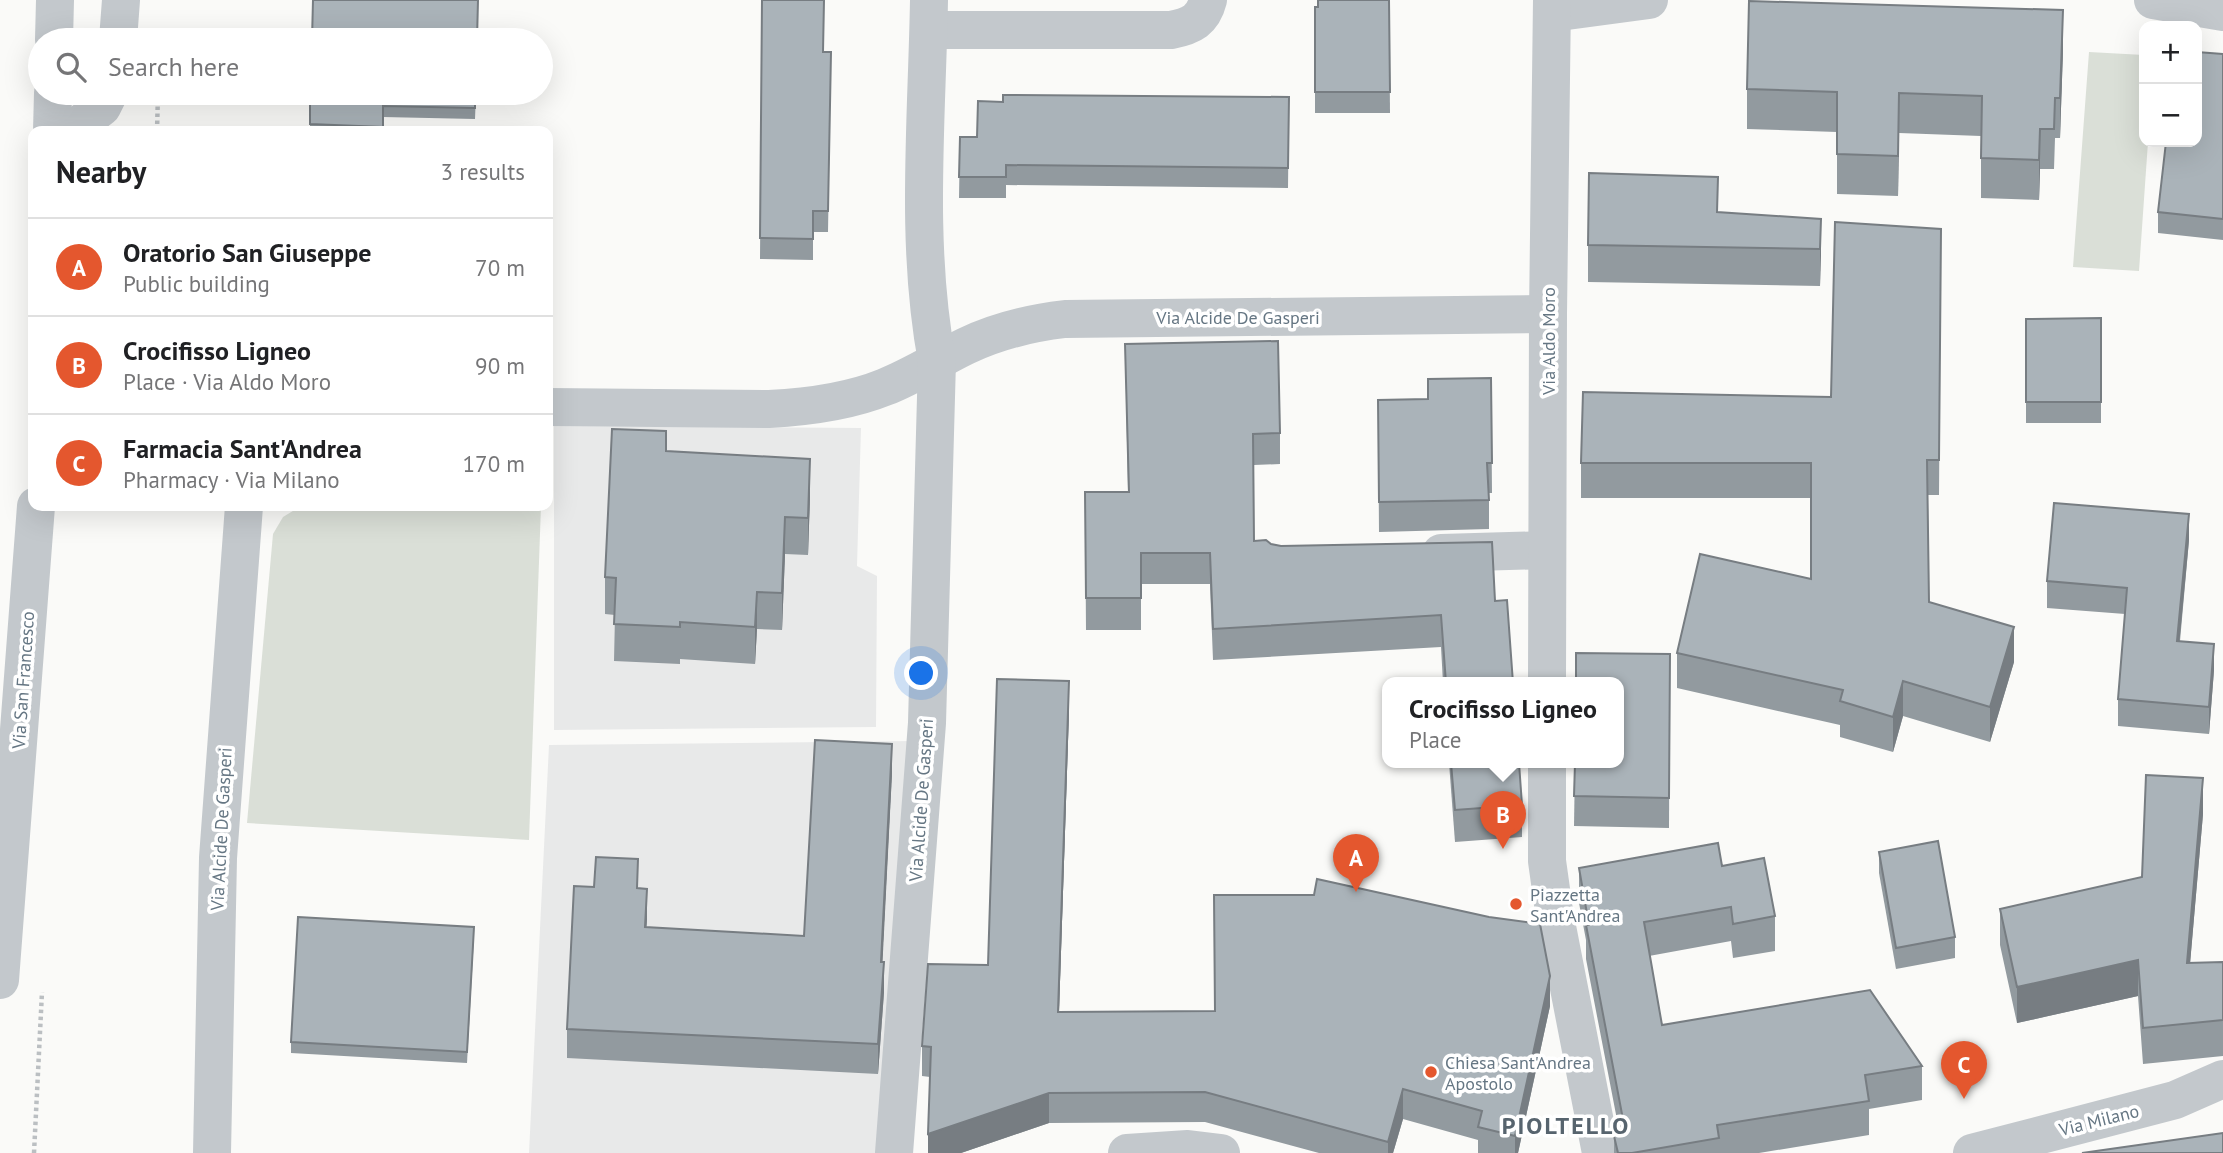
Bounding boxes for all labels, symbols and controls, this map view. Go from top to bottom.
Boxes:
map controls [2139,21,2202,147]
button: + [2139,21,2202,84]
search box [28,28,553,105]
icon: search [52,48,90,86]
text: Search here [108,50,239,83]
button: − [2139,84,2202,147]
text: Nearby [56,152,146,191]
text: 3 results [441,157,525,186]
text: Oratorio San Giuseppe [123,236,371,269]
text: A [72,253,86,282]
text: 70 m [475,253,525,282]
text: Public building [123,269,270,298]
street label: Via Aldo Moro [1537,287,1560,396]
street label: Via Alcide De Gasperi [1155,306,1320,329]
text: Crocifisso Ligneo [123,334,311,367]
text: B [72,351,86,380]
text: 90 m [475,351,525,380]
text: Place · Via Aldo Moro [123,367,331,396]
text: Farmacia Sant'Andrea [123,432,362,465]
text: C [73,449,85,478]
text: 170 m [463,449,525,478]
text: Pharmacy · Via Milano [123,465,340,494]
street label: Via San Francesco [7,610,39,751]
your location [904,656,938,690]
popup [1382,677,1624,768]
text: Crocifisso Ligneo [1409,692,1597,725]
street label: Via Alcide De Gasperi [904,718,938,883]
text: Place [1409,725,1462,754]
street label: Via Alcide De Gasperi [205,747,237,912]
pin: B [1480,791,1526,849]
pin: A [1333,834,1379,892]
place label: Piazzetta Sant'Andrea [1530,883,1620,927]
marker: Piazzetta Sant'Andrea [1508,896,1524,912]
pin: C [1941,1041,1987,1099]
place label: Chiesa Sant'Andrea Apostolo [1445,1051,1591,1095]
marker: Chiesa Sant'Andrea Apostolo [1423,1064,1439,1080]
street label: Via Milano [2056,1099,2141,1141]
district label: PIOLTELLO [1502,1110,1630,1141]

